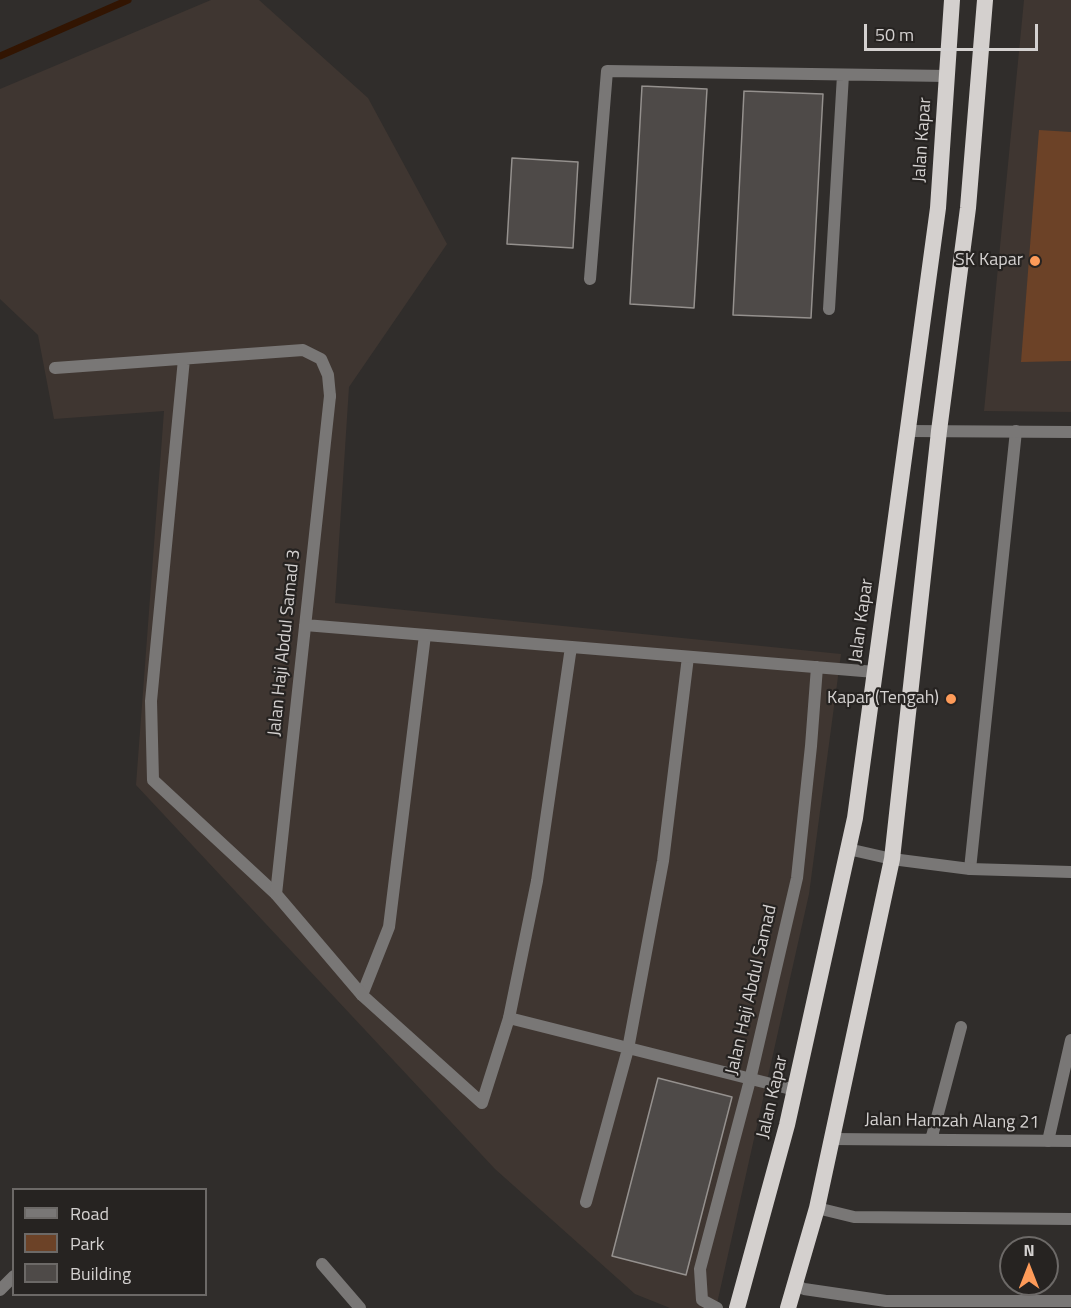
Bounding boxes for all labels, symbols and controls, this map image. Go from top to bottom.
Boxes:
scale bar [867,12,1041,50]
text: 50 m [875,21,914,48]
street label: Jalan Kapar [909,97,937,183]
place label: SK Kapar [955,250,1023,272]
marker: SK Kapar [1028,254,1042,268]
street label: Jalan Haji Abdul Samad 3 [264,548,306,738]
street label: Jalan Kapar [845,577,879,665]
place label: Kapar (Tengah) [827,688,939,710]
marker: Kapar (Tengah) [944,692,958,706]
street label: Jalan Haji Abdul Samad [722,903,782,1077]
street label: Jalan Kapar [753,1053,793,1141]
street label: Jalan Hamzah Alang 21 [864,1110,1040,1134]
legend [12,1188,207,1296]
text: Road [70,1200,109,1227]
text: Park [70,1230,104,1257]
north arrow [999,1236,1059,1296]
text: N [1023,1238,1035,1262]
text: Building [70,1260,131,1287]

